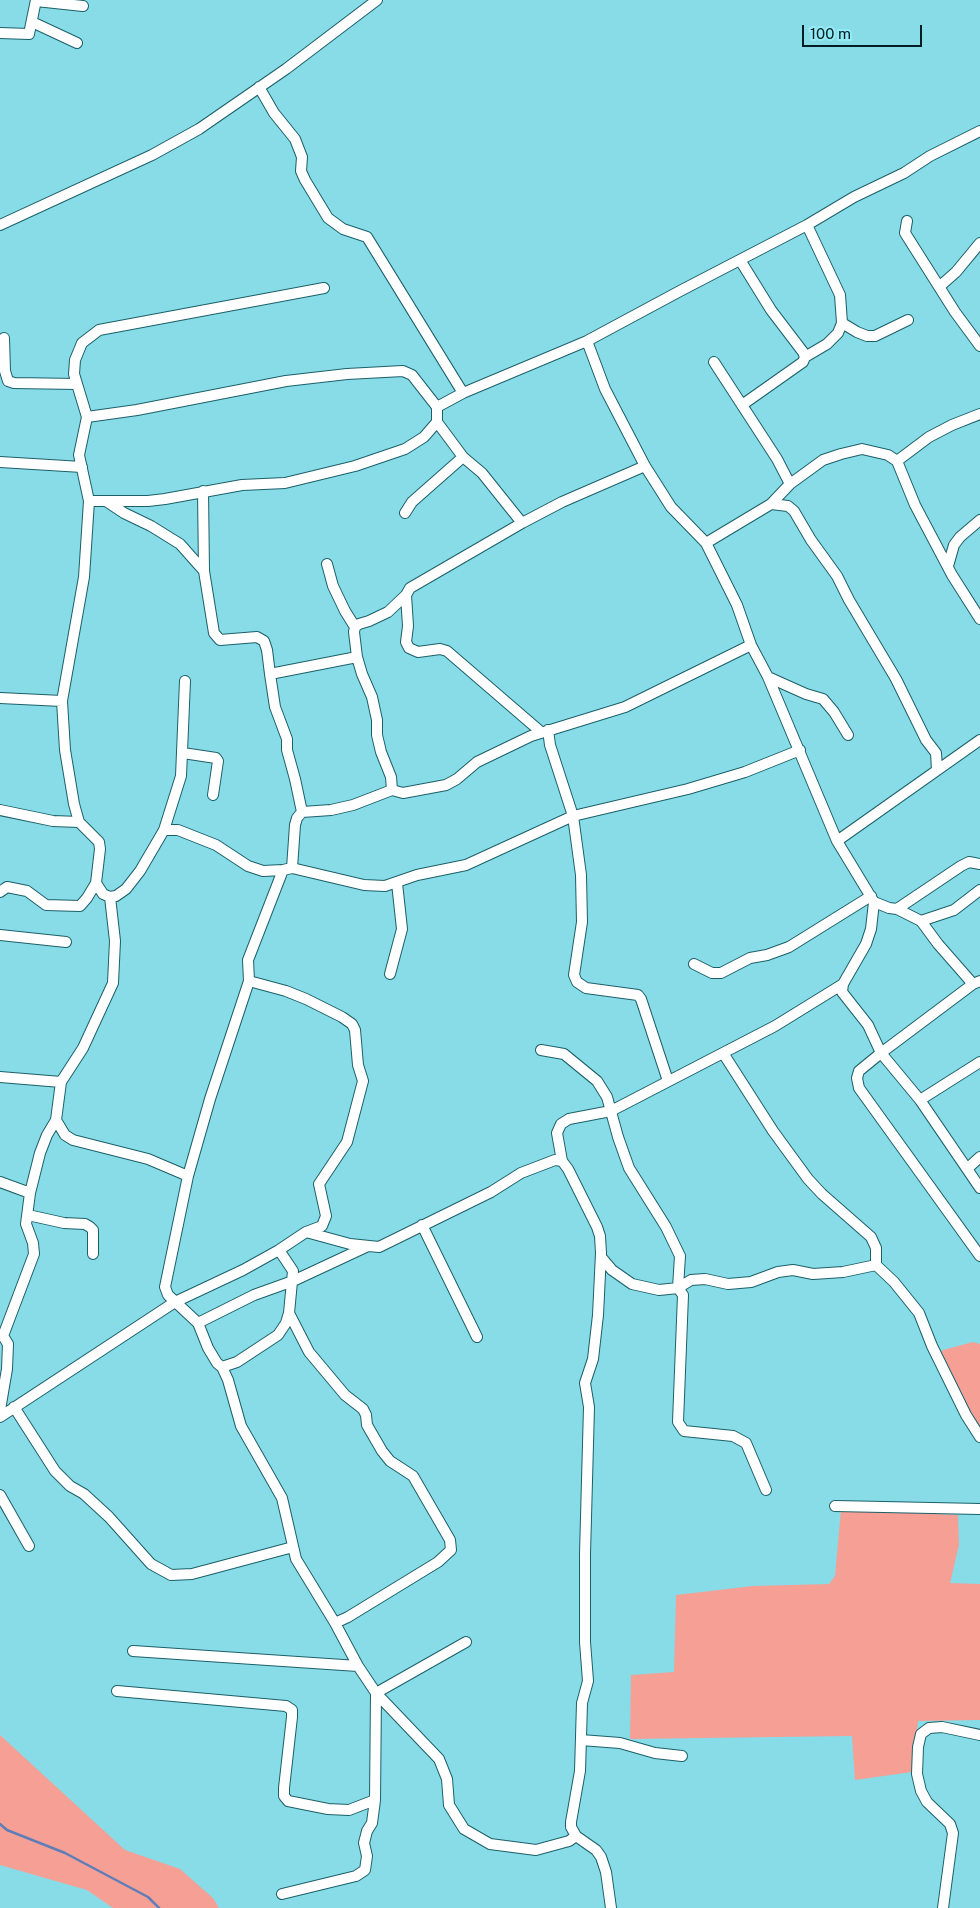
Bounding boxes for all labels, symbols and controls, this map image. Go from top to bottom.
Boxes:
scale bar [805,15,925,47]
text: 100 m [810,25,851,42]

